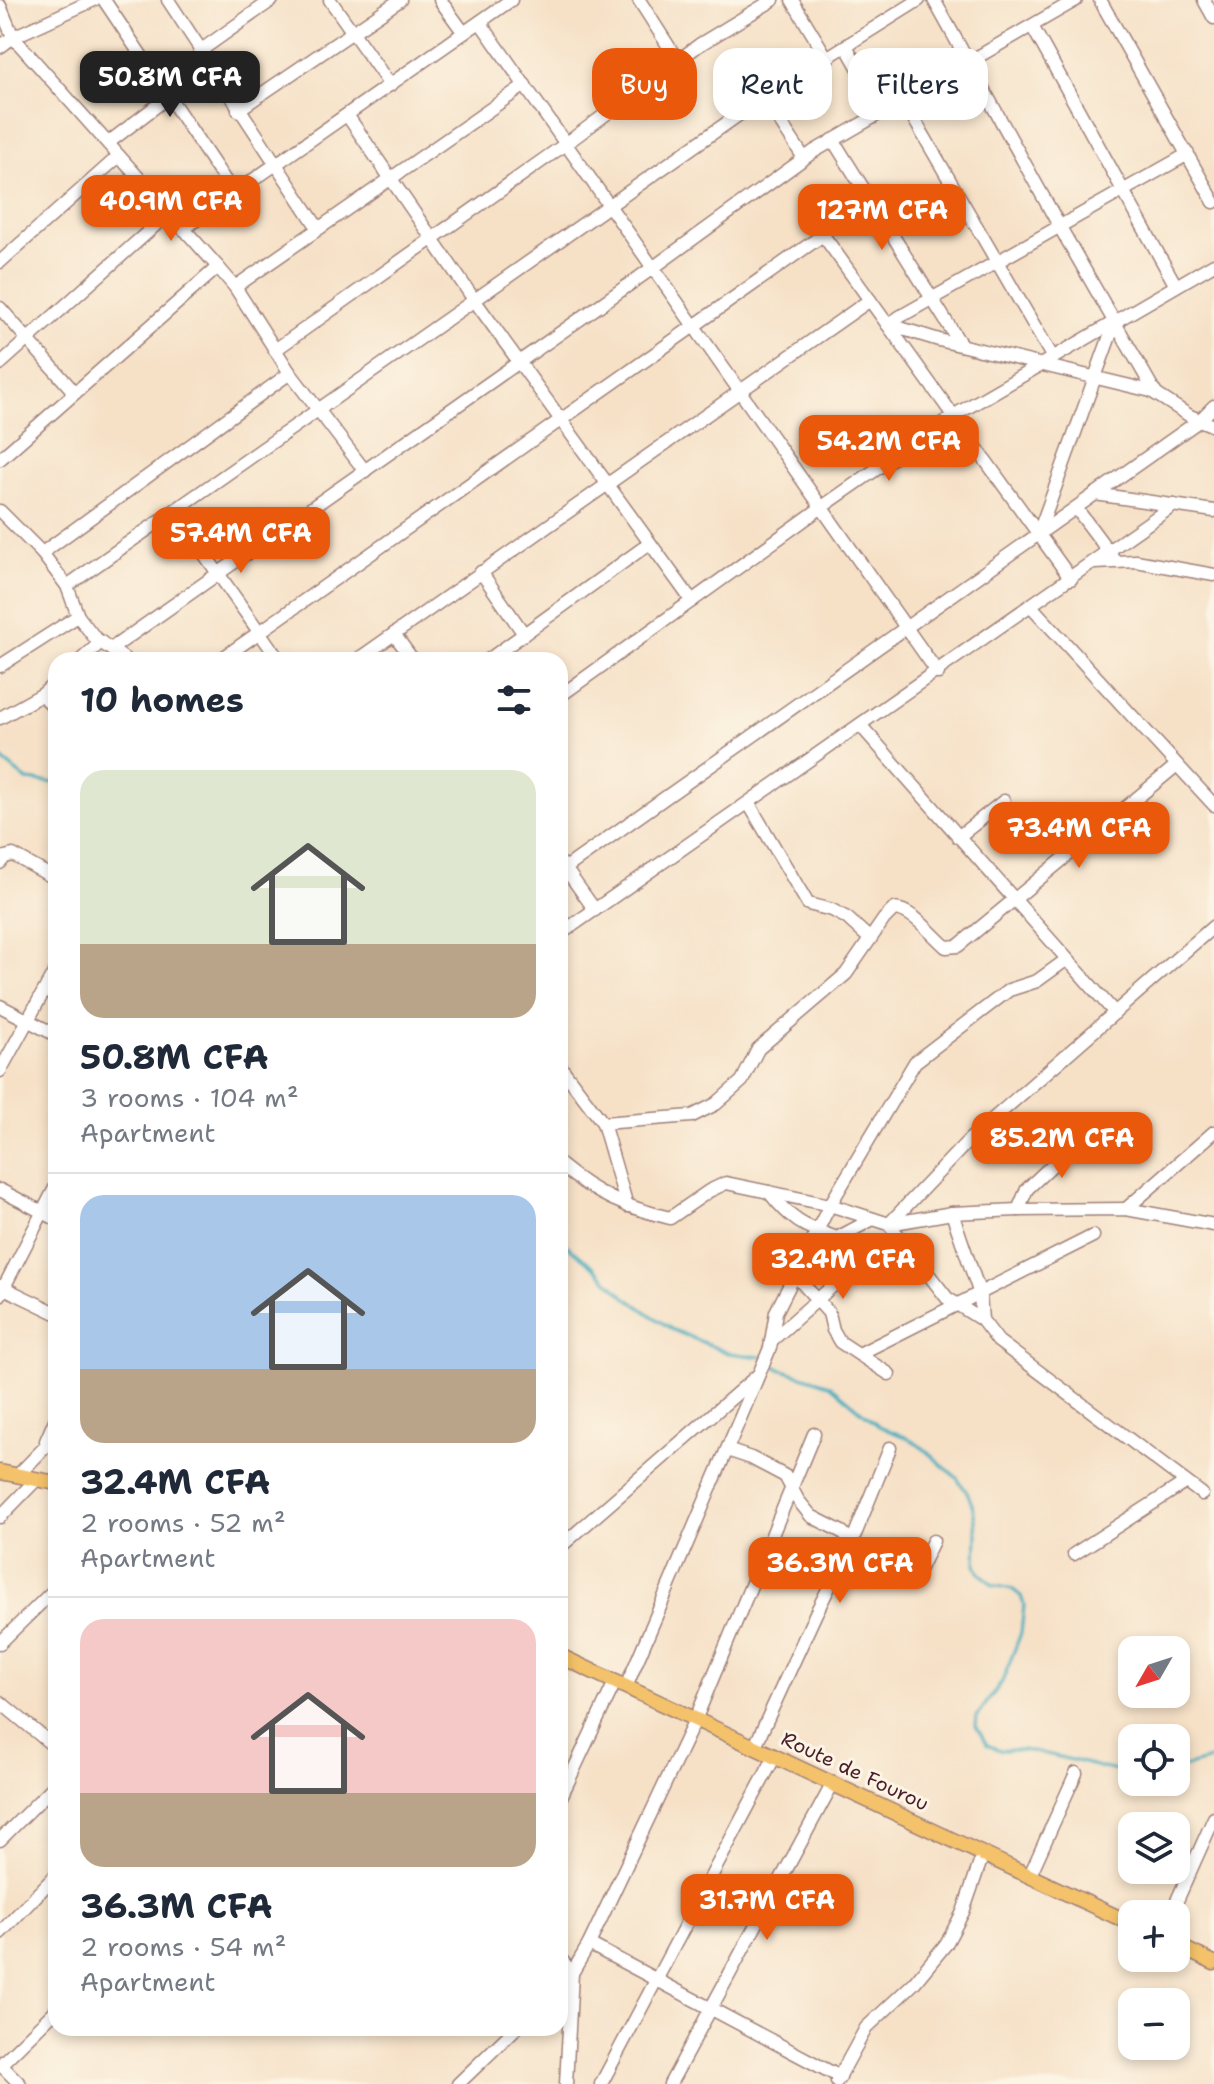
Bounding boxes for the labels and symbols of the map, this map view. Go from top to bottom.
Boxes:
pin: 50.8M CFA [78,51,262,119]
pin: 40.9M CFA [79,175,263,243]
pin: 127M CFA [799,184,965,252]
pin: 54.2M CFA [797,415,981,483]
pin: 57.4M CFA [149,507,333,575]
pin: 73.4M CFA [987,802,1171,870]
pin: 85.2M CFA [970,1112,1154,1180]
pin: 32.4M CFA [751,1233,935,1301]
pin: 36.3M CFA [748,1537,932,1605]
north arrow [1118,1636,1190,1708]
street label: Route de Fourou [777,1725,933,1817]
pin: 31.7M CFA [675,1874,859,1942]

